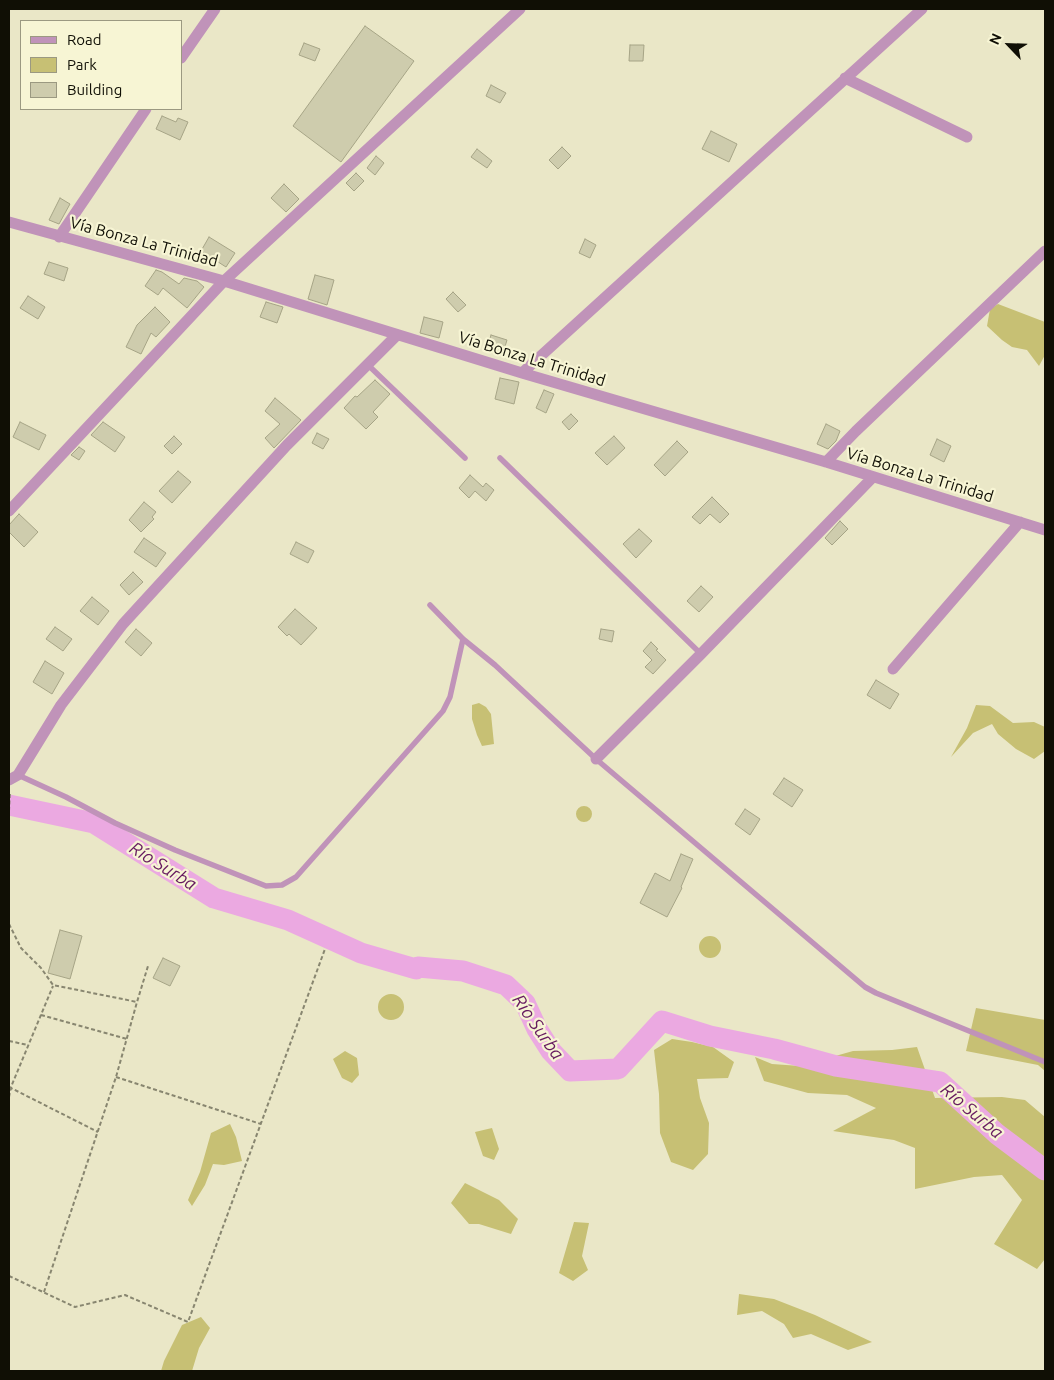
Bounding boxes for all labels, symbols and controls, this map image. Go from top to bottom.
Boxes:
legend [20,20,182,110]
north arrow [984,20,1034,70]
text: Road [67,31,102,48]
text: N [986,31,1005,47]
text: Park [67,56,97,73]
text: Building [67,81,122,98]
street label: Vía Bonza La Trinidad [68,213,220,271]
street label: Vía Bonza La Trinidad [456,328,608,390]
street label: Vía Bonza La Trinidad [844,444,996,506]
water label: Río Surba [126,837,200,895]
water label: Río Surba [508,990,568,1064]
water label: Río Surba [936,1079,1008,1143]

